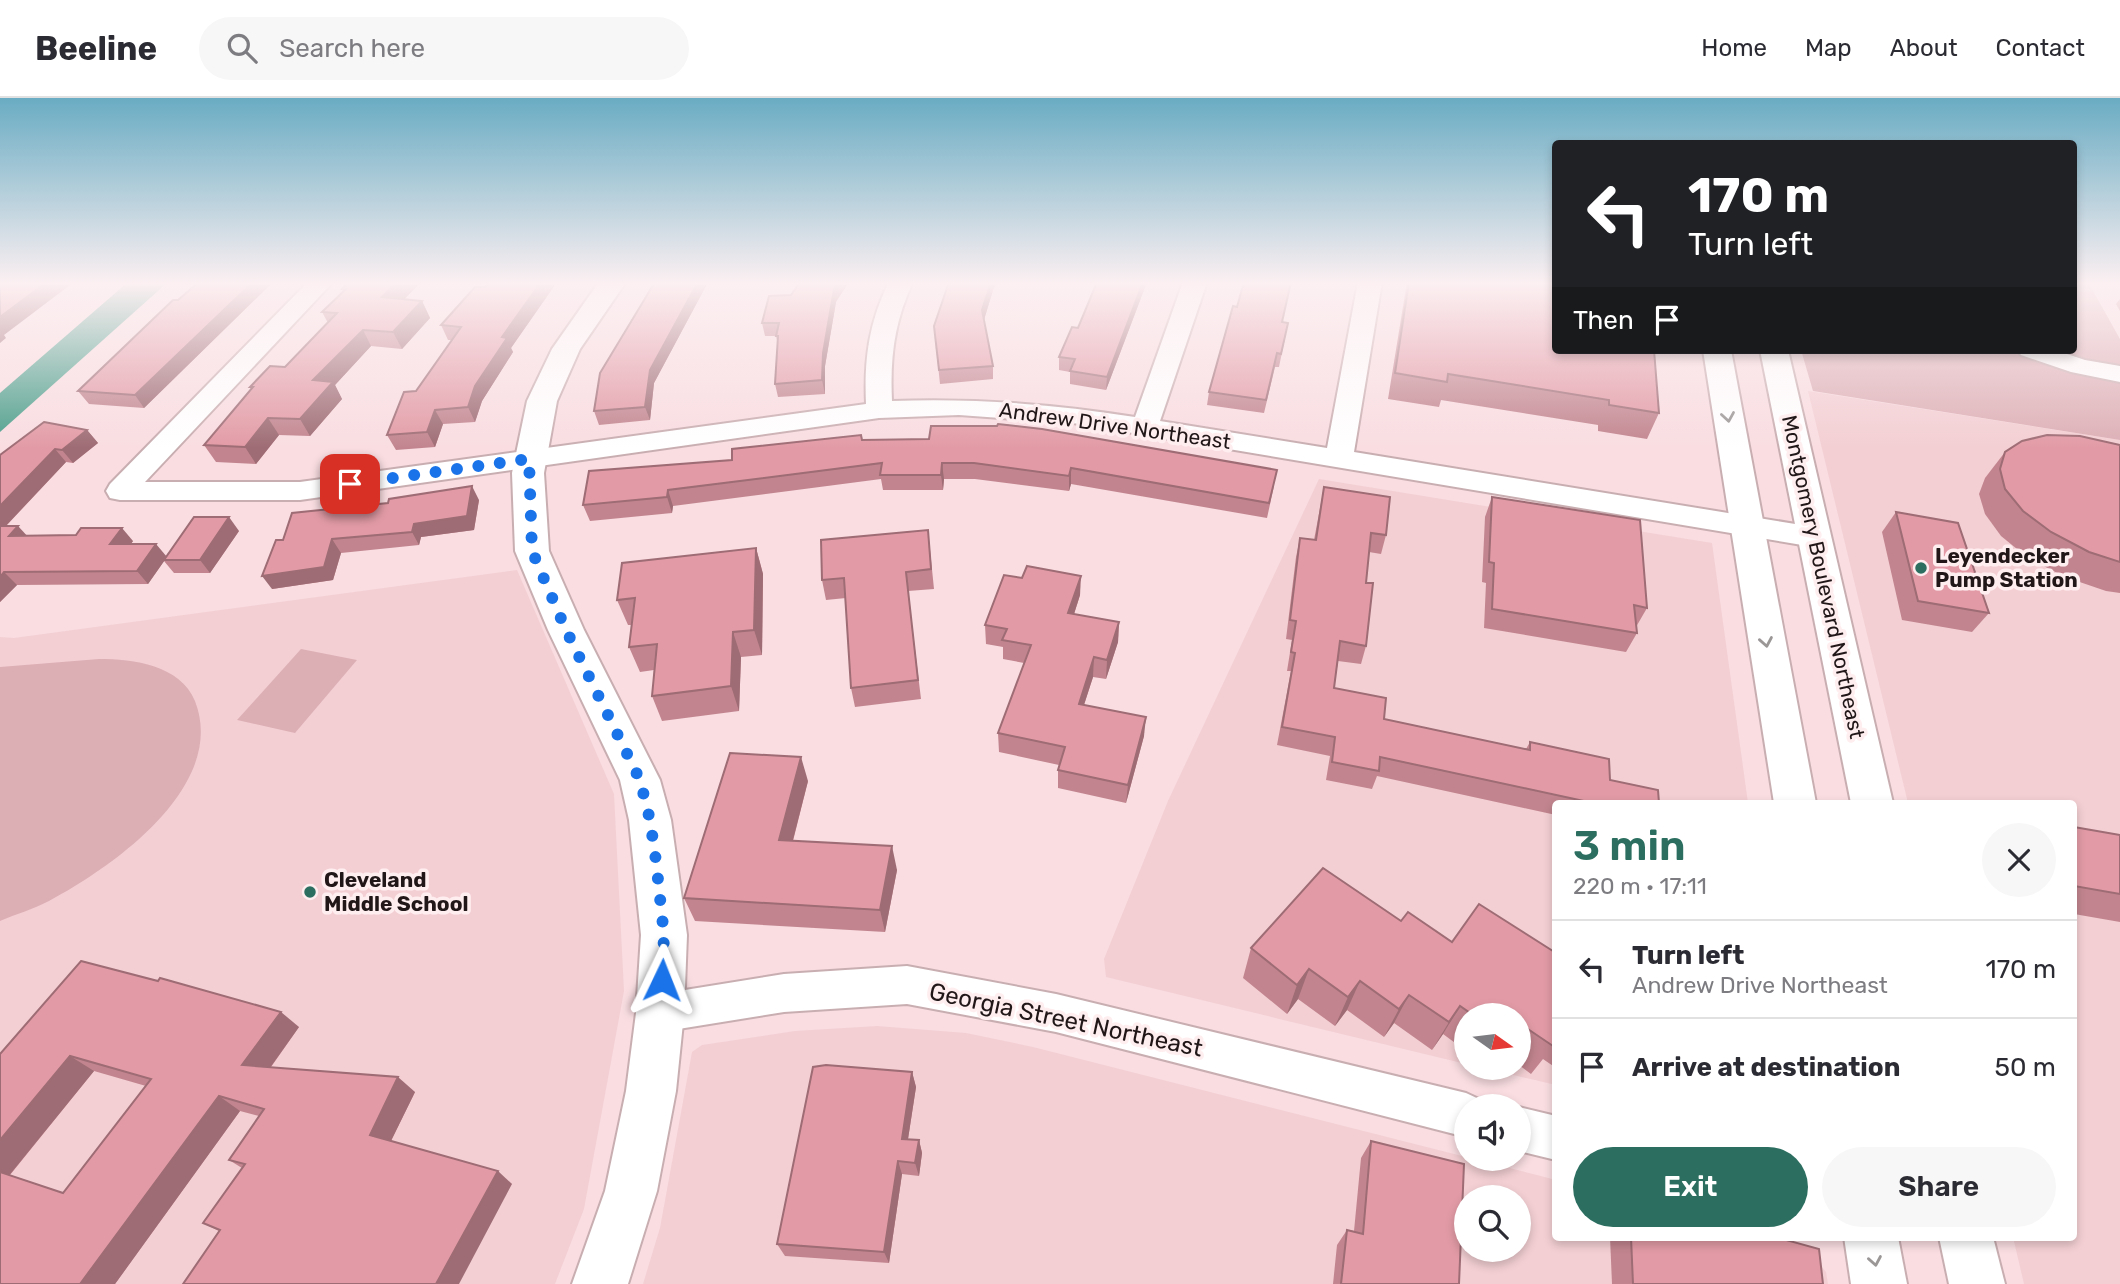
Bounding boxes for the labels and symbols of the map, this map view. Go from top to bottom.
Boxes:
street label: Andrew Drive Northeast [998,397,1232,454]
one-way arrow [1720,411,1735,423]
street label: Montgomery Boulevard Northeast [1777,413,1870,741]
pin [320,454,380,514]
place label: Leyendecker Pump Station [1935,543,2078,592]
marker: Leyendecker Pump Station [1913,560,1929,576]
one-way arrow [1758,636,1773,648]
place label: Cleveland Middle School [324,867,468,916]
marker: Cleveland Middle School [302,884,318,900]
position arrow [625,943,699,1017]
street label: Georgia Street Northeast [927,977,1205,1063]
north arrow [1454,1003,1531,1080]
one-way arrow [1867,1255,1882,1267]

